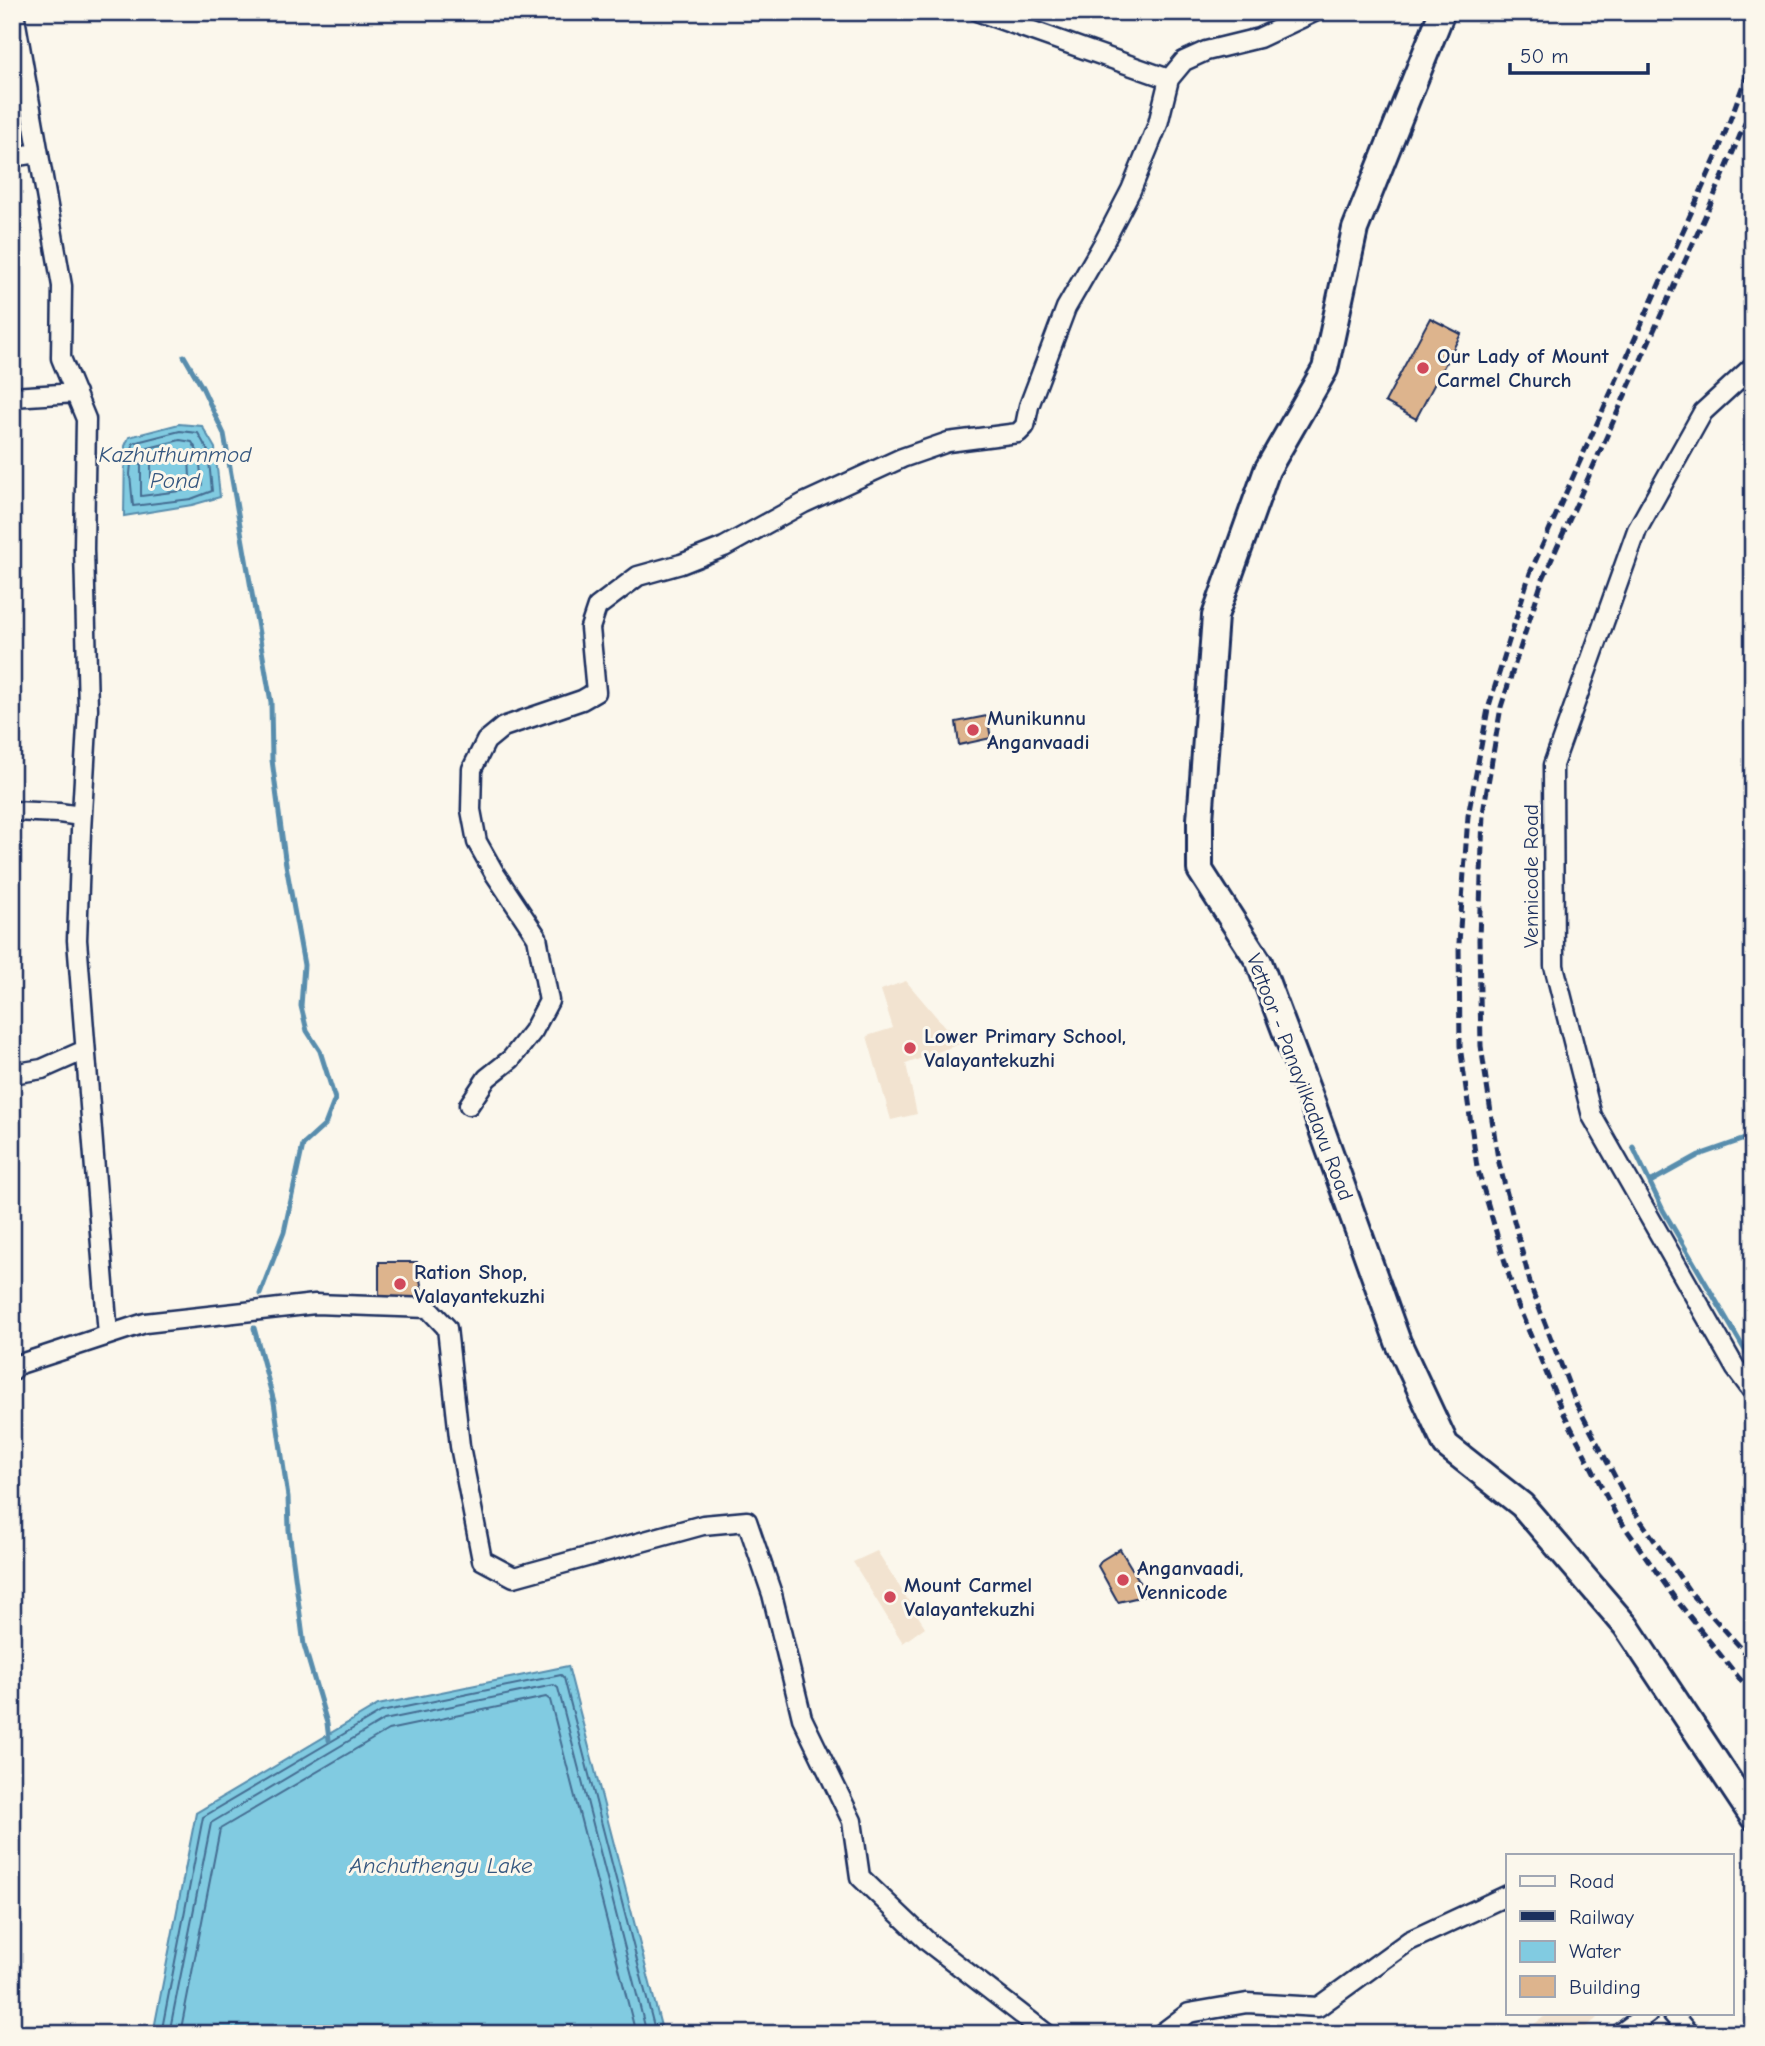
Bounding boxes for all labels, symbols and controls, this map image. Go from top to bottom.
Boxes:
scale bar [1510,32,1648,76]
text: 50 m [1520,44,1569,68]
place label: Our Lady of Mount Carmel Church [1437,344,1610,392]
marker: Our Lady of Mount Carmel Church [1415,360,1431,376]
water label: Kazhuthummod Pond [99,441,252,494]
place label: Munikunnu Anganvaadi [987,706,1090,754]
marker: Munikunnu Anganvaadi [965,722,981,738]
street label: Vennicode Road [1519,804,1543,948]
street label: Vettoor - Panayilkadavu Road [1242,950,1358,1204]
place label: Lower Primary School, Valayantekuzhi [924,1024,1126,1072]
marker: Lower Primary School, Valayantekuzhi [902,1040,918,1056]
place label: Ration Shop, Valayantekuzhi [414,1260,545,1308]
marker: Ration Shop, Valayantekuzhi [392,1276,408,1292]
place label: Anganvaadi, Vennicode [1137,1556,1244,1604]
marker: Anganvaadi, Vennicode [1115,1572,1131,1588]
place label: Mount Carmel Valayantekuzhi [904,1573,1035,1621]
marker: Mount Carmel Valayantekuzhi [882,1589,898,1605]
water label: Anchuthengu Lake [348,1852,533,1879]
legend [1506,1854,1734,2014]
text: Road [1569,1869,1614,1893]
text: Railway [1569,1905,1634,1929]
text: Water [1569,1939,1622,1963]
text: Building [1569,1975,1641,1999]

